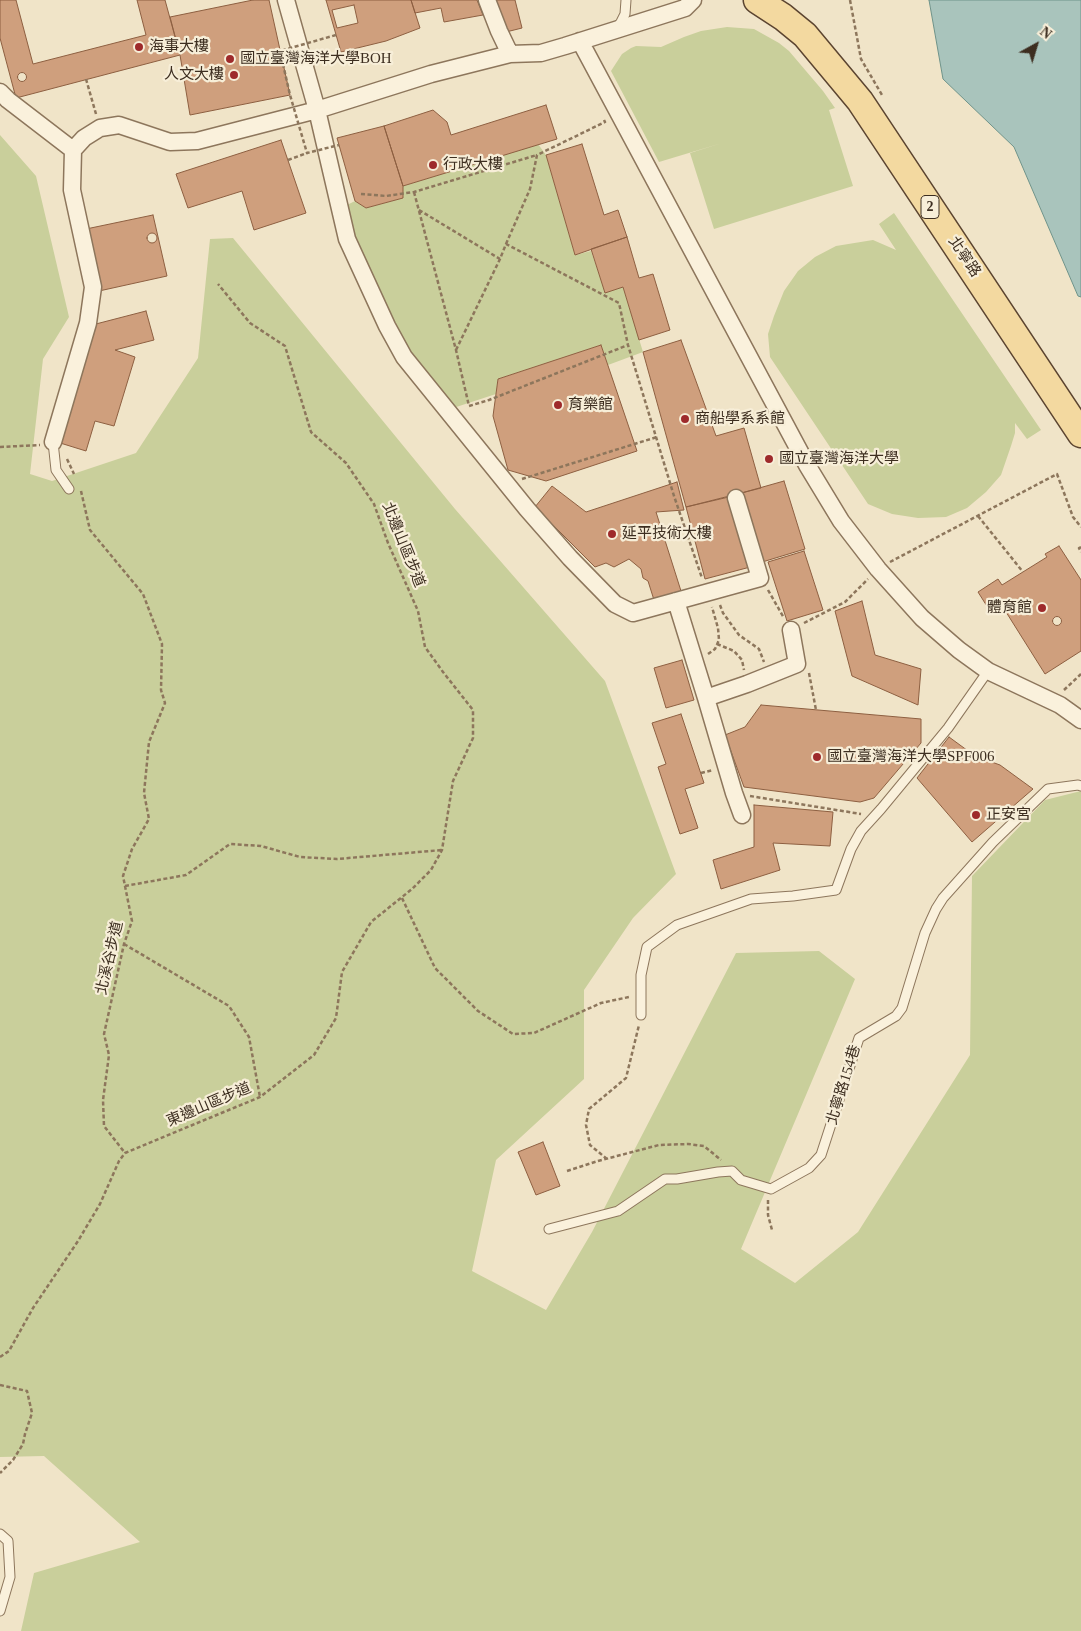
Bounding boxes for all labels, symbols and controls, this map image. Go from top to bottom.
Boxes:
north arrow [1011,20,1061,70]
text: N [1037,24,1054,42]
place label: 海事大樓 [149,38,209,56]
marker: 海事大樓 [133,41,145,53]
place label: 國立臺灣海洋大學BOH [240,50,392,68]
marker: 國立臺灣海洋大學BOH [224,53,236,65]
place label: 人文大樓 [164,66,224,84]
marker: 人文大樓 [228,69,240,81]
place label: 行政大樓 [443,156,503,174]
marker: 行政大樓 [427,159,439,171]
road number: 2 [921,196,939,218]
street label: 北寧路 [944,233,984,281]
place label: 育樂館 [568,396,613,414]
marker: 育樂館 [552,399,564,411]
place label: 商船學系系館 [695,410,785,428]
marker: 商船學系系館 [679,413,691,425]
place label: 國立臺灣海洋大學 [779,450,899,468]
marker: 國立臺灣海洋大學 [763,453,775,465]
street label: 北邊山區步道 [378,500,428,590]
place label: 延平技術大樓 [622,525,712,543]
marker: 延平技術大樓 [606,528,618,540]
place label: 體育館 [987,599,1032,617]
marker: 體育館 [1036,602,1048,614]
place label: 國立臺灣海洋大學SPF006 [827,748,995,766]
marker: 國立臺灣海洋大學SPF006 [811,751,823,763]
place label: 正安宮 [986,806,1031,824]
marker: 正安宮 [970,809,982,821]
street label: 北溪谷步道 [93,919,127,997]
street label: 北寧路154巷 [823,1043,865,1127]
street label: 東邊山區步道 [164,1079,254,1131]

